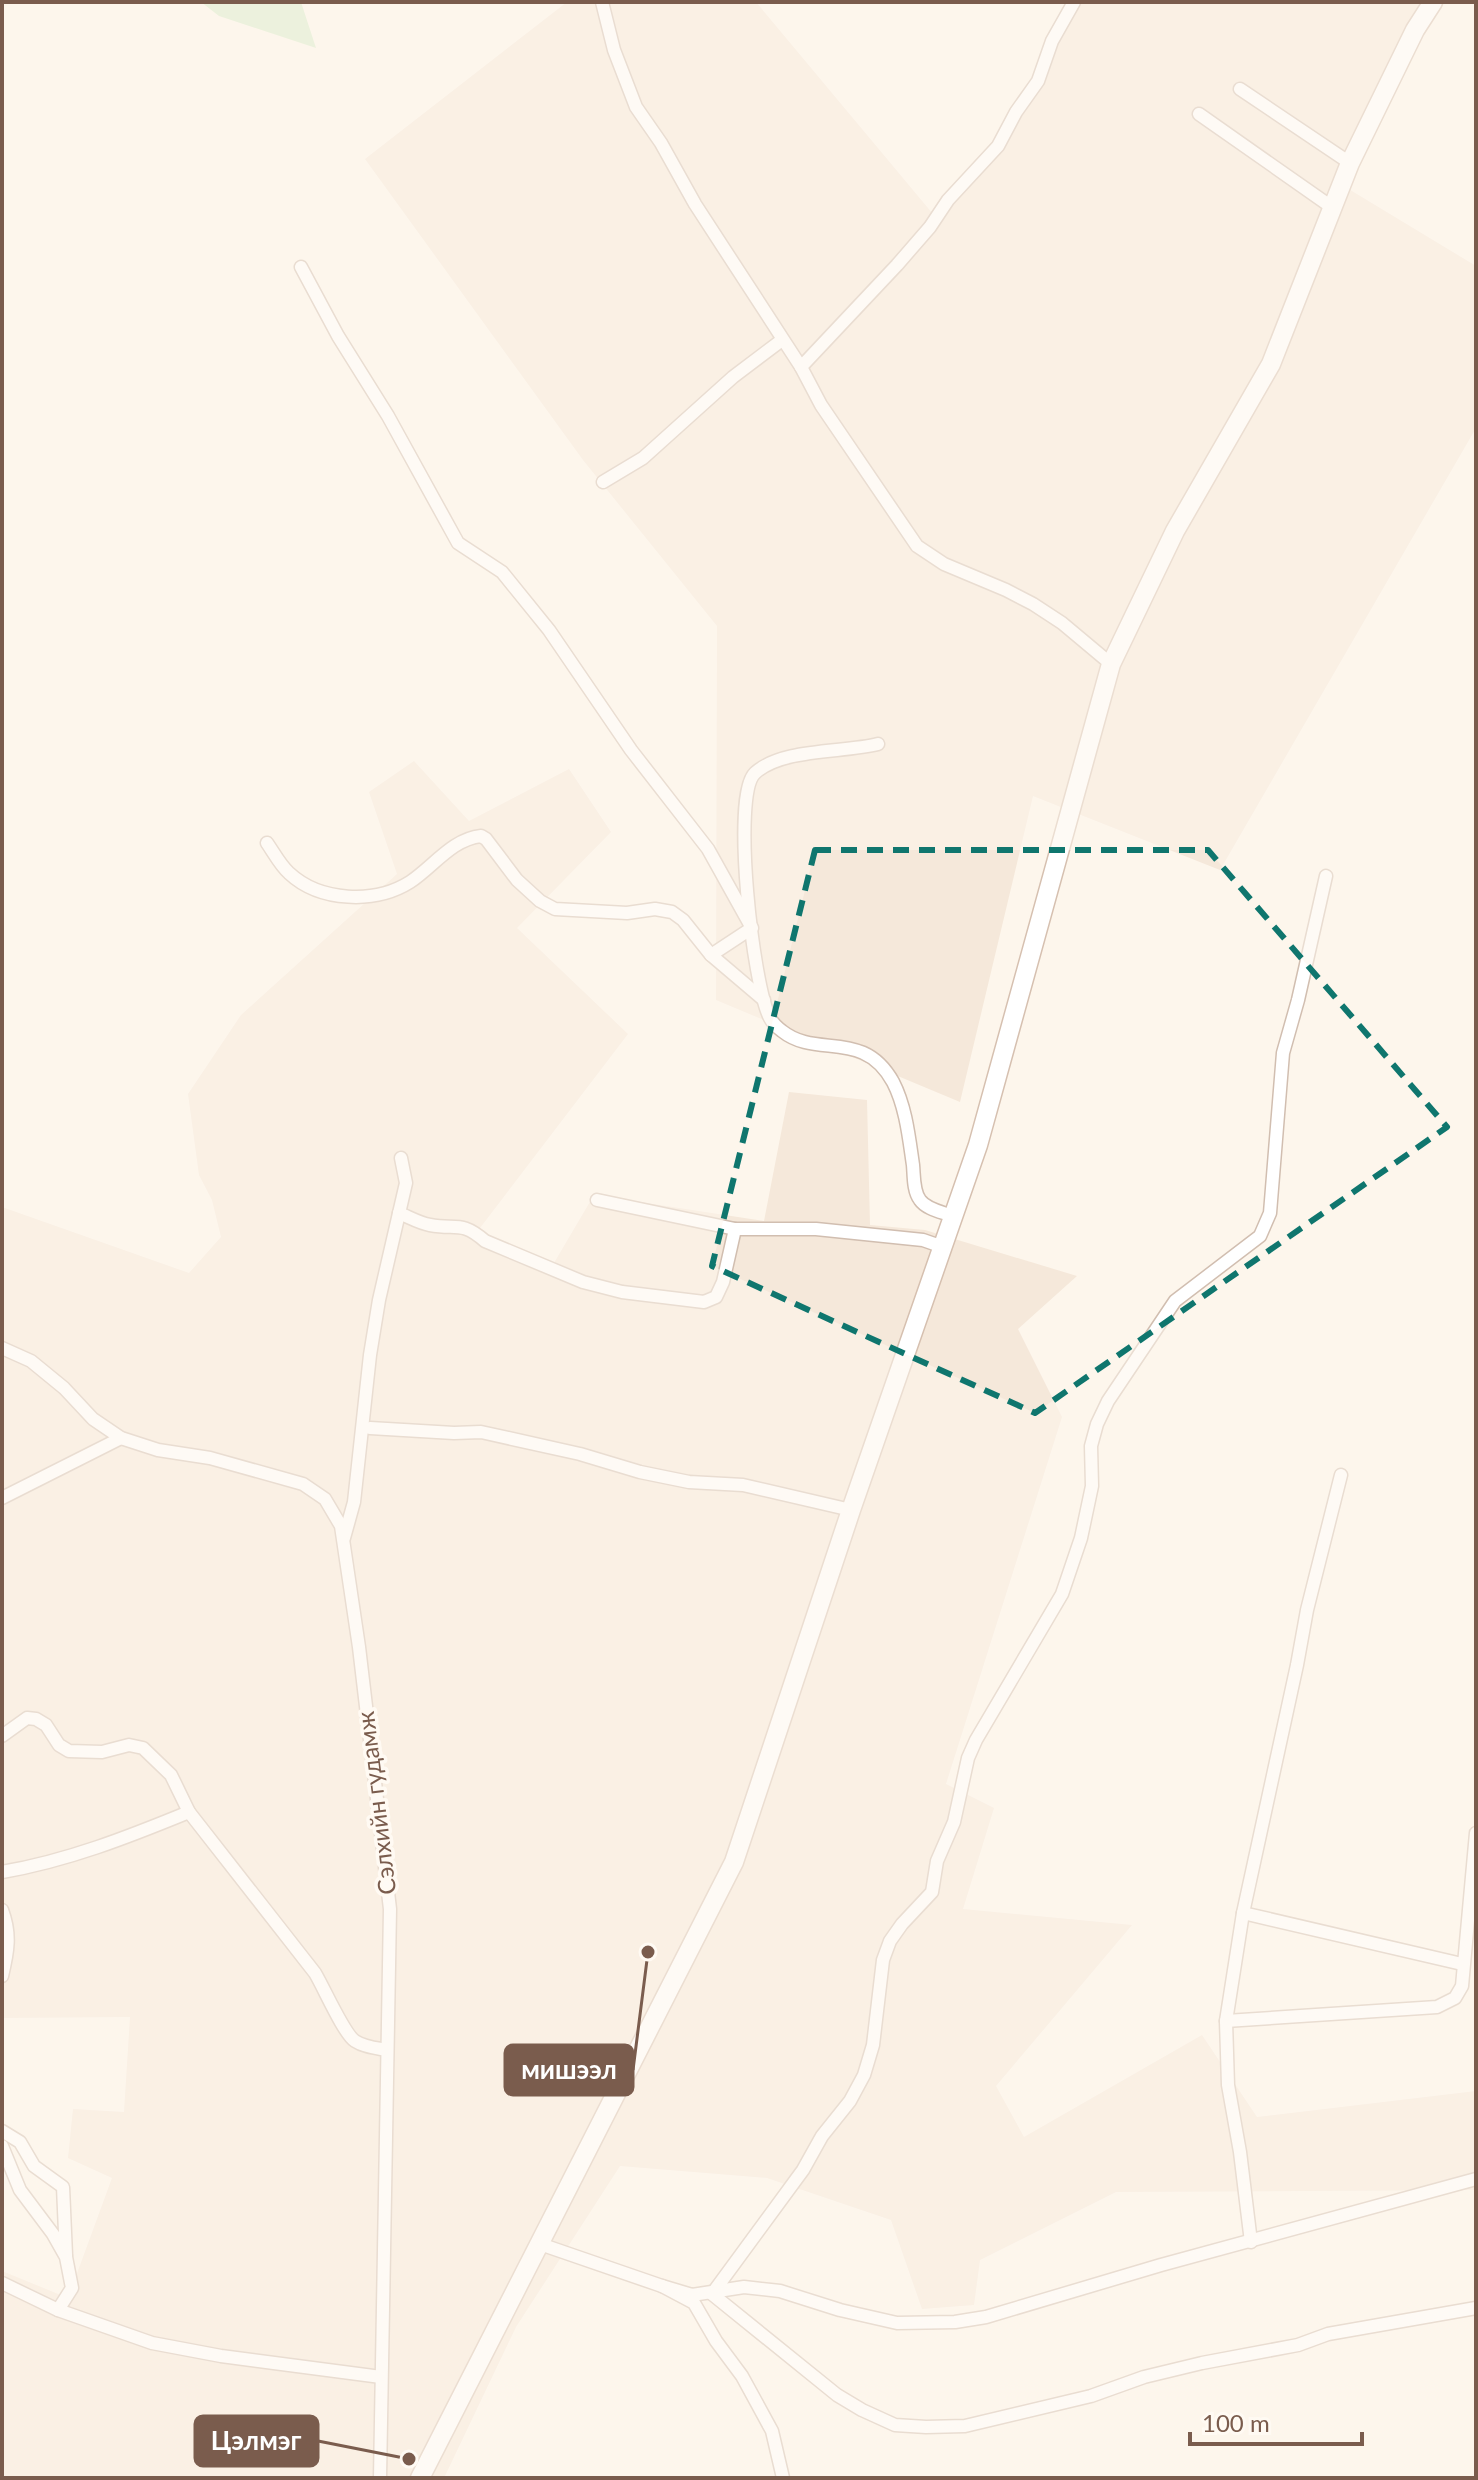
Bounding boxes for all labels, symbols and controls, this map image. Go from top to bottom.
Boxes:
street label: Сэлхийн гудамж [350,1710,401,1896]
callout: мишээл [505,2045,633,2095]
text: мишээл [521,2053,617,2085]
scale bar [1190,2396,1362,2446]
text: 100 m [1202,2408,1270,2437]
callout: Цэлмэг [195,2416,318,2466]
text: Цэлмэг [211,2424,301,2456]

